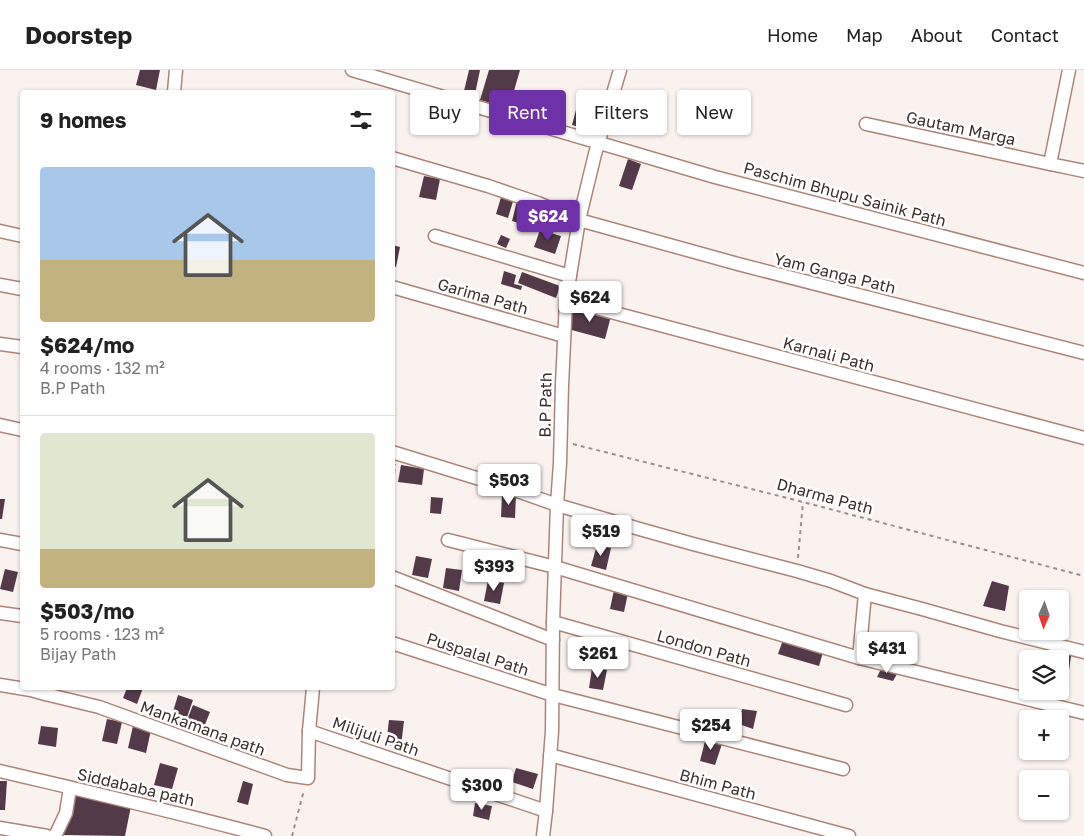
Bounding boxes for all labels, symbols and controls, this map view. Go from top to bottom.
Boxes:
text: Doorstep [25,20,132,49]
text: Home [767,24,818,46]
text: Map [846,24,883,46]
text: About [911,24,963,46]
text: Contact [991,24,1059,46]
chip: Buy [410,90,479,135]
chip: Rent [489,90,566,135]
chip: Filters [576,90,667,135]
chip: New [677,90,751,135]
icon: filters [347,106,375,134]
text: 9 homes [40,107,126,133]
street label: Gautam Marga [904,107,1018,149]
street label: Paschim Bhupu Sainik Path [742,157,948,231]
icon: home [163,200,253,290]
pin: $624 [518,200,578,242]
text: $624 [528,206,568,226]
street label: Yam Ganga Path [772,248,898,298]
street label: Garima Path [435,274,531,318]
pin: $624 [560,280,620,323]
text: $624 [570,287,610,307]
text: $624/mo [40,332,134,358]
street label: Karnali Path [781,332,877,376]
text: 4 rooms · 132 m² [40,358,165,378]
street label: B.P Path [534,372,556,438]
text: B.P Path [40,378,105,398]
pin: $503 [479,464,539,506]
icon: home [163,465,253,555]
text: $503 [489,470,529,490]
street label: Dharma Path [775,474,875,518]
pin: $519 [571,514,631,557]
text: $519 [582,521,620,541]
pin: $393 [464,550,524,592]
text: $393 [474,556,514,576]
north arrow [1019,590,1069,640]
map controls [1019,590,1069,820]
text: $503/mo [40,598,134,624]
text: 5 rooms · 123 m² [40,624,164,644]
street label: London Path [655,625,753,671]
street label: Puspalal Path [424,628,532,680]
pin: $431 [857,632,917,674]
pin: $261 [568,636,628,679]
text: $431 [868,638,906,658]
text: $261 [579,643,617,663]
text: Bijay Path [40,644,116,664]
button: layers [1019,650,1069,700]
street label: Mankamana path [138,696,268,760]
pin: $254 [681,708,741,751]
button: + [1019,710,1069,760]
street label: Milijuli Path [330,712,422,760]
text: $254 [691,715,731,735]
street label: Siddababa path [75,764,197,810]
street label: Bhim Path [678,764,758,804]
pin: $300 [452,768,512,811]
button: − [1019,770,1069,820]
text: $300 [461,775,503,795]

